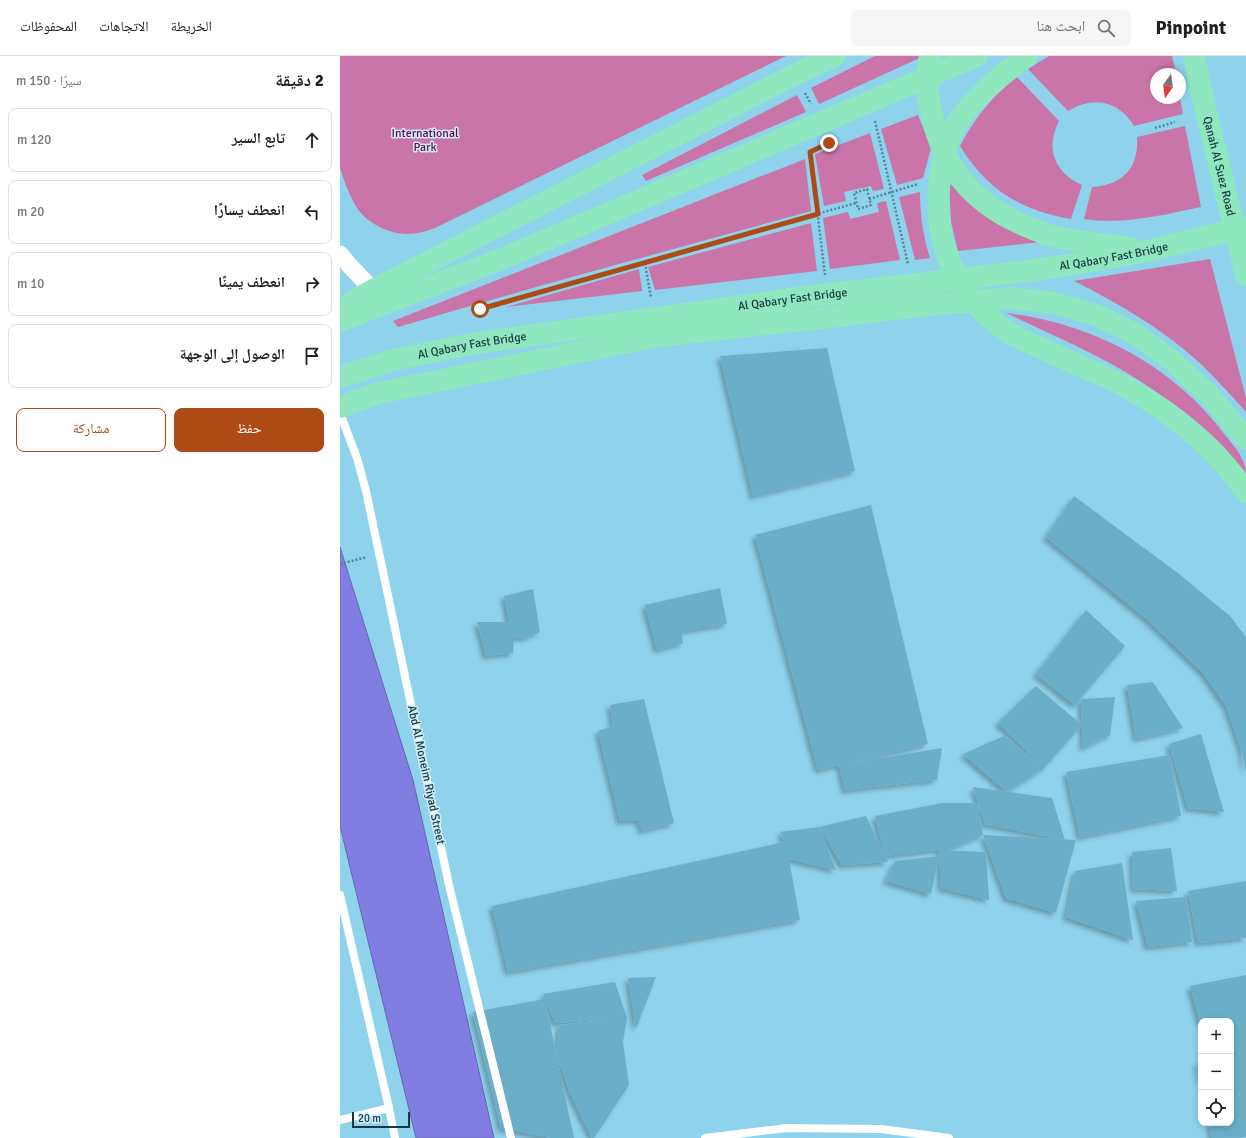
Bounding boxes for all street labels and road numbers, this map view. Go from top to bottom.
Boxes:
street label: Qanah Al Suez Road [1200,115,1239,217]
street label: Al Qabary Fast Bridge [1058,239,1170,274]
street label: Al Qabary Fast Bridge [737,285,848,314]
street label: Al Qabary Fast Bridge [416,329,527,362]
street label: Abd Al Moneim Riyad Street [404,704,448,846]

